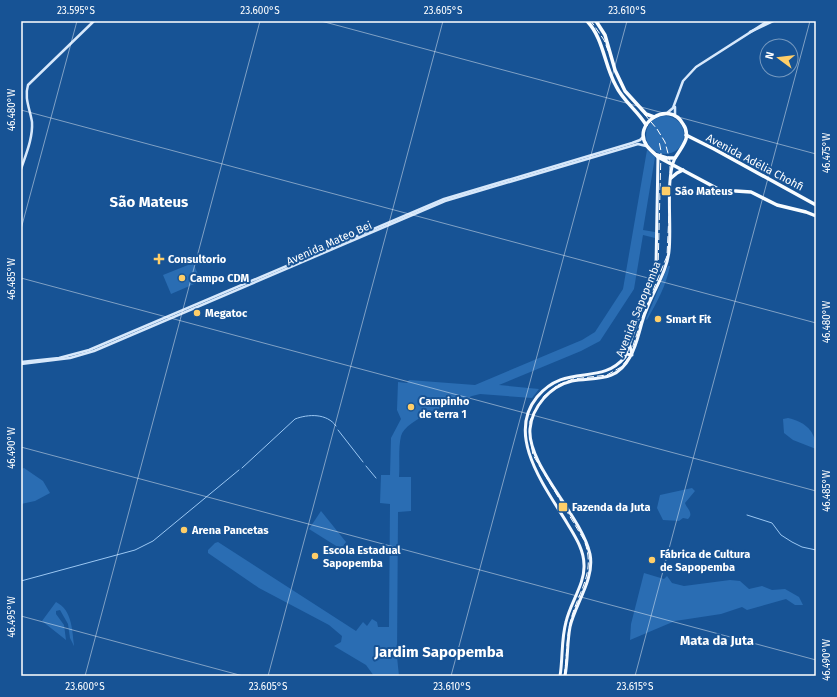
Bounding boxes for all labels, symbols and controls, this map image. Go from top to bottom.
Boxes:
text: 23.595°S [57,5,96,17]
text: 23.600°S [240,5,280,17]
text: 23.605°S [424,5,463,17]
text: 23.610°S [608,5,646,17]
north arrow [759,38,799,78]
text: N [763,50,777,61]
text: 46.480°W [6,88,18,131]
street label: Avenida Adélia Chohfi [704,131,806,194]
text: 46.475°W [821,132,833,173]
marker: São Mateus [660,185,672,197]
place label: São Mateus [675,185,733,198]
district label: São Mateus [110,193,188,211]
street label: Avenida Mateo Bei [284,219,374,268]
marker: Consultorio [153,253,165,265]
place label: Consultorio [168,253,227,266]
text: 46.485°W [6,257,18,300]
street label: Avenida Sapopemba [613,259,664,359]
place label: Campo CDM [190,272,250,285]
marker: Campo CDM [177,273,187,283]
text: 46.480°W [821,300,833,343]
place label: Megatoc [205,307,248,320]
marker: Megatoc [192,308,202,318]
place label: Smart Fit [666,313,712,326]
marker: Smart Fit [653,314,663,324]
place label: Campinho de terra 1 [419,395,470,421]
marker: Campinho de terra 1 [406,402,416,412]
text: 46.490°W [6,426,18,469]
text: 46.485°W [821,469,833,512]
marker: Fazenda da Juta [557,501,569,513]
place label: Fazenda da Juta [572,501,651,514]
place label: Arena Pancetas [191,524,269,537]
marker: Arena Pancetas [179,525,189,535]
place label: Escola Estadual Sapopemba [323,544,401,570]
place label: Fábrica de Cultura de Sapopemba [660,548,750,574]
marker: Escola Estadual Sapopemba [310,551,320,561]
marker: Fábrica de Cultura de Sapopemba [647,555,657,565]
text: 46.495°W [6,596,18,638]
district label: Mata da Juta [680,633,754,648]
text: 46.490°W [821,638,833,681]
district label: Jardim Sapopemba [373,643,504,661]
text: 23.600°S [65,681,105,693]
text: 23.605°S [249,681,288,693]
text: 23.610°S [433,681,471,693]
text: 23.615°S [617,681,654,693]

